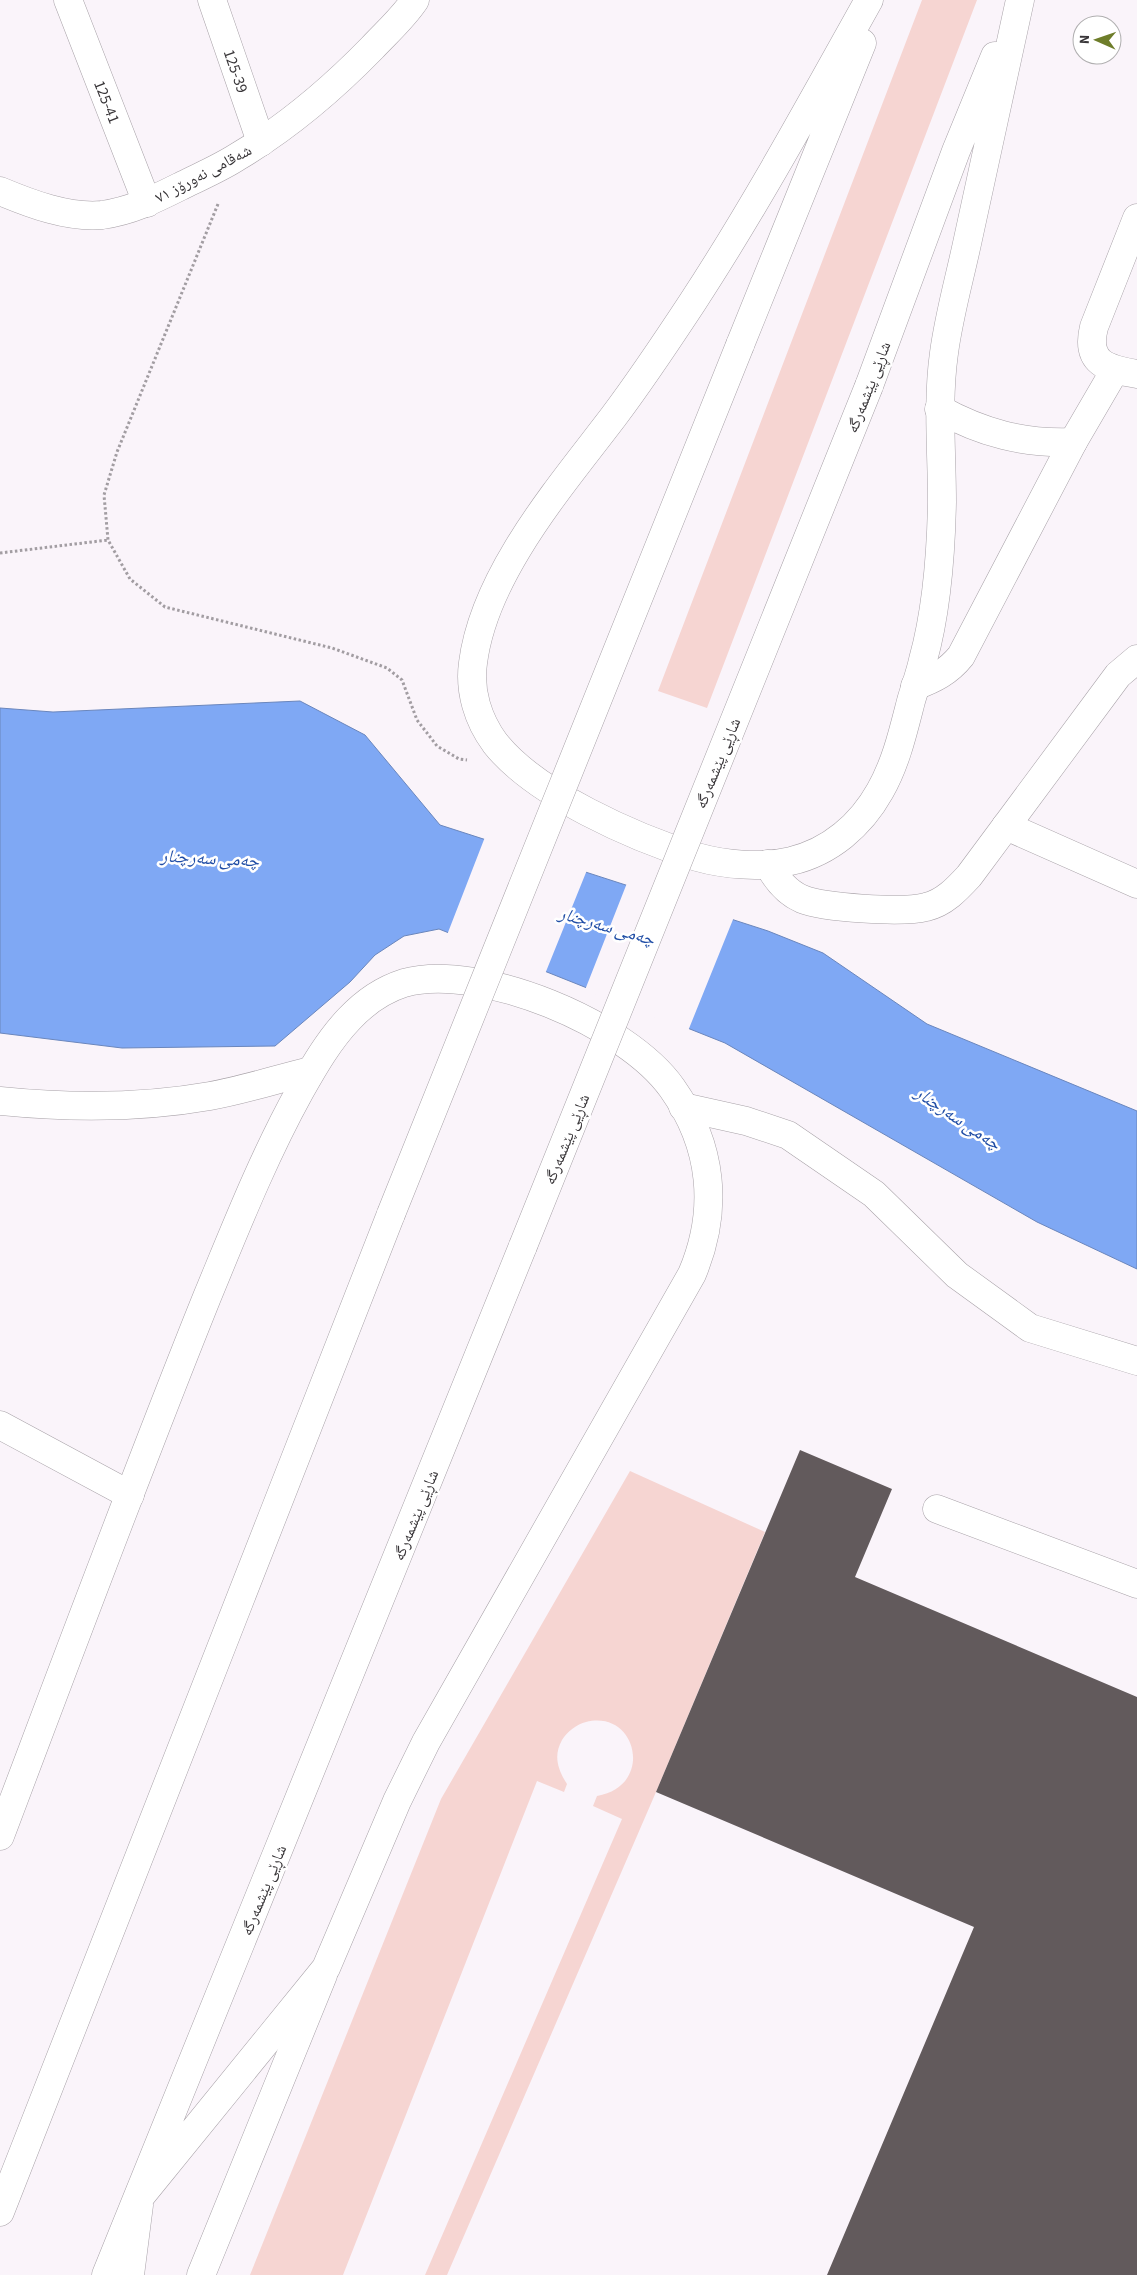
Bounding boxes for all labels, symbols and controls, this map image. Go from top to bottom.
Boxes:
north arrow [1072,15,1122,65]
text: N [1075,35,1095,45]
street label: 125-39 [218,46,253,96]
street label: 125-41 [88,77,125,127]
street label: شەقامی نەورۆز ٧١ [151,139,256,209]
street label: شاڕێی پێشمەرگە [841,339,898,437]
street label: شاڕێی پێشمەرگە [690,715,747,813]
water label: چەمی سەرچنار [158,843,261,874]
water label: چەمی سەرچنار [554,900,658,952]
water label: چەمی سەرچنار [908,1079,1006,1157]
street label: شاڕێی پێشمەرگە [539,1091,596,1189]
street label: شاڕێی پێشمەرگە [388,1467,445,1565]
street label: شاڕێی پێشمەرگە [236,1842,293,1940]

